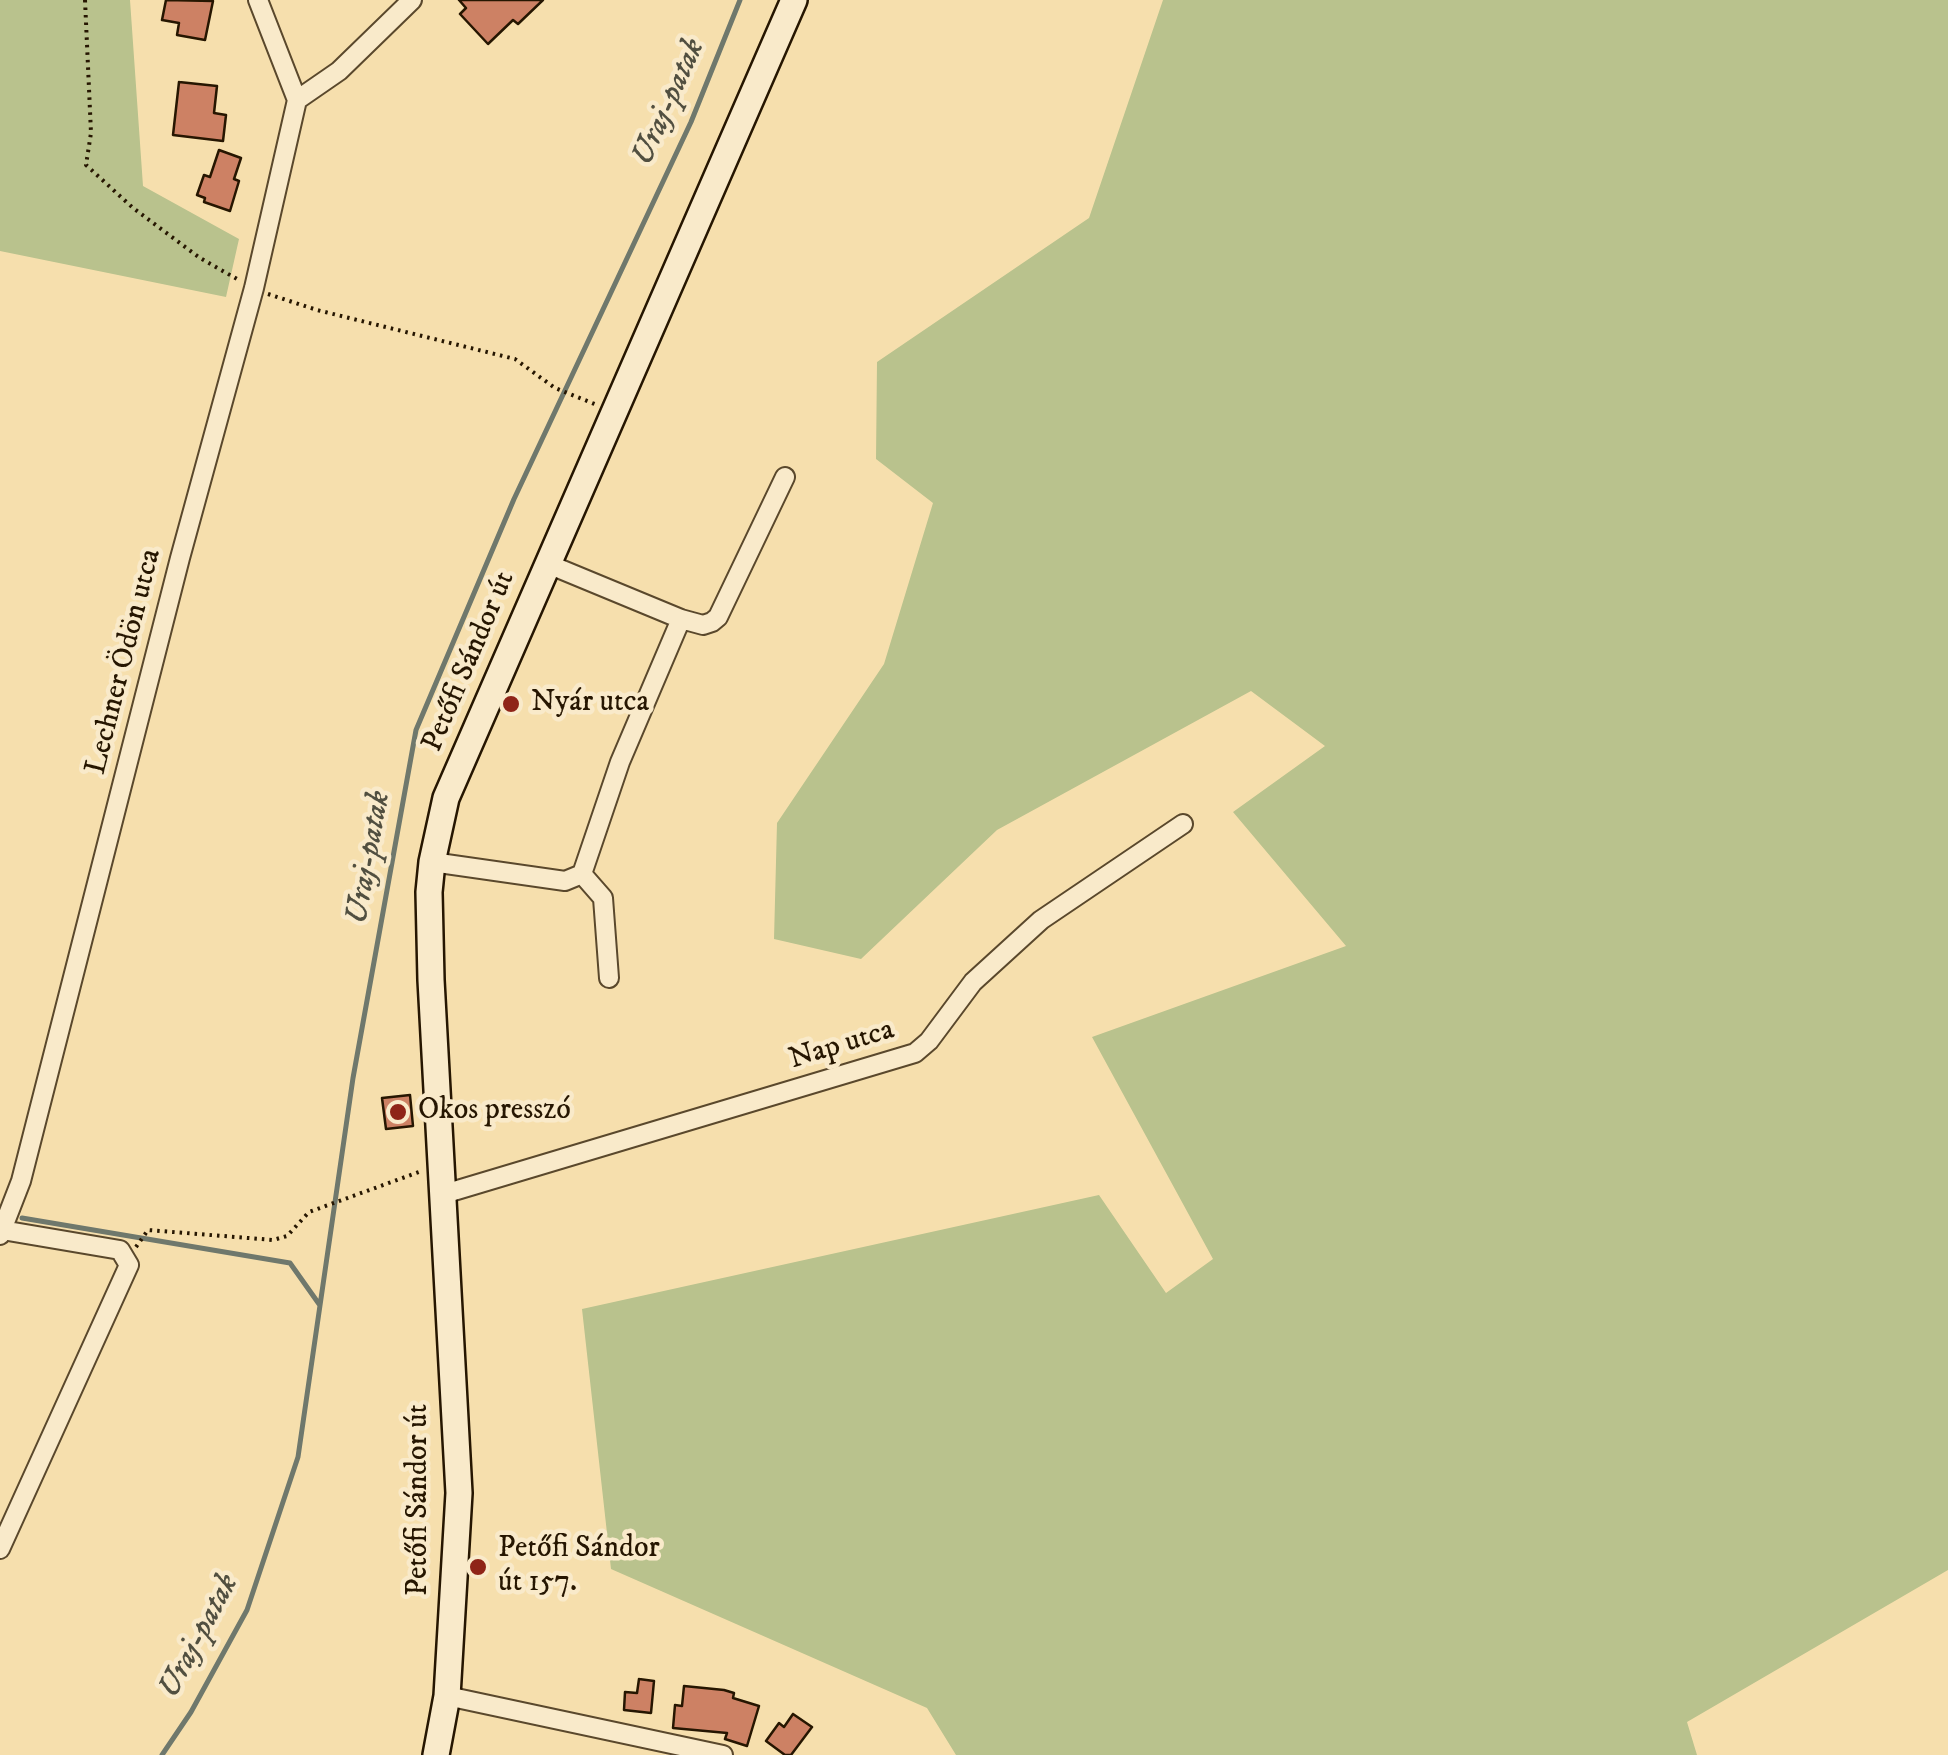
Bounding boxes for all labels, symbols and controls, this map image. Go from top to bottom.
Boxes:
water label: Uraj-patak [625,34,715,172]
street label: Lechner Ödön utca [80,546,170,778]
street label: Petőfi Sándor út [416,567,524,757]
place label: Nyár utca [531,686,649,722]
marker: Nyár utca [500,693,522,715]
water label: Uraj-patak [339,788,401,928]
street label: Nap utca [785,1013,899,1079]
place label: Okos presszó [418,1094,571,1130]
marker: Okos presszó [387,1101,409,1123]
street label: Petőfi Sándor út [402,1404,438,1596]
place label: Petőfi Sándor út 157. [498,1532,660,1602]
marker: Petőfi Sándor út 157. [467,1556,489,1578]
water label: Uraj-patak [151,1568,249,1706]

